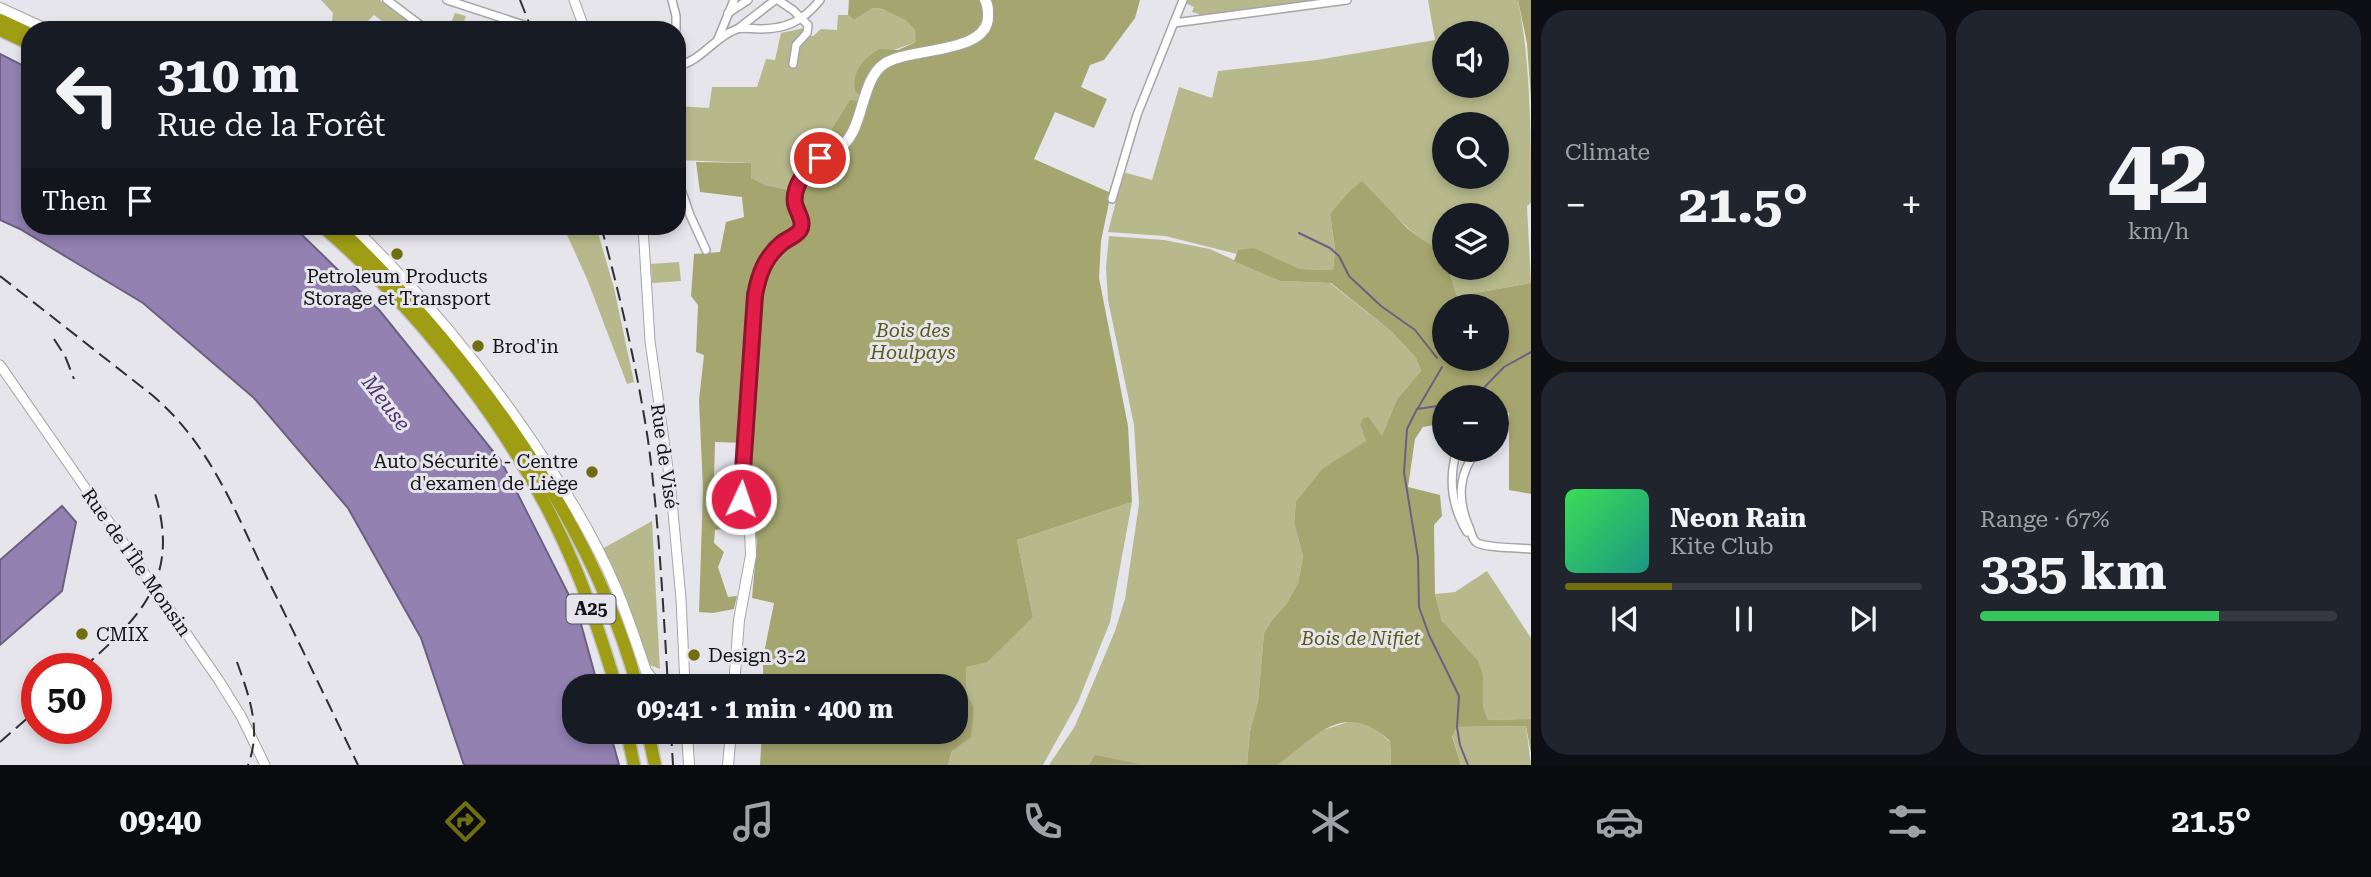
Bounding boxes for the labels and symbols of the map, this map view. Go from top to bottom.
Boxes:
pin [790,128,850,188]
marker: Petroleum Products Storage et Transport [389,246,405,262]
place label: Petroleum Products Storage et Transport [304,265,491,310]
park label: Bois des Houlpays [869,319,956,364]
place label: Brod'in [492,335,559,358]
marker: Brod'in [470,338,486,354]
water label: Meuse [356,370,415,435]
street label: Rue de Visé [646,402,683,510]
place label: Auto Sécurité - Centre d'examen de Liège [374,450,578,495]
position arrow [704,462,778,536]
marker: Auto Sécurité - Centre d'examen de Liège [584,464,600,480]
street label: Rue de l'Île Monsin [77,484,196,641]
road number: A25 [566,594,616,624]
place label: CMIX [96,623,149,646]
marker: CMIX [74,626,90,642]
park label: Bois de Nifiet [1300,627,1421,650]
place label: Design 3-2 [708,644,806,667]
marker: Design 3-2 [686,647,702,663]
speed limit sign: 50 [21,653,112,744]

